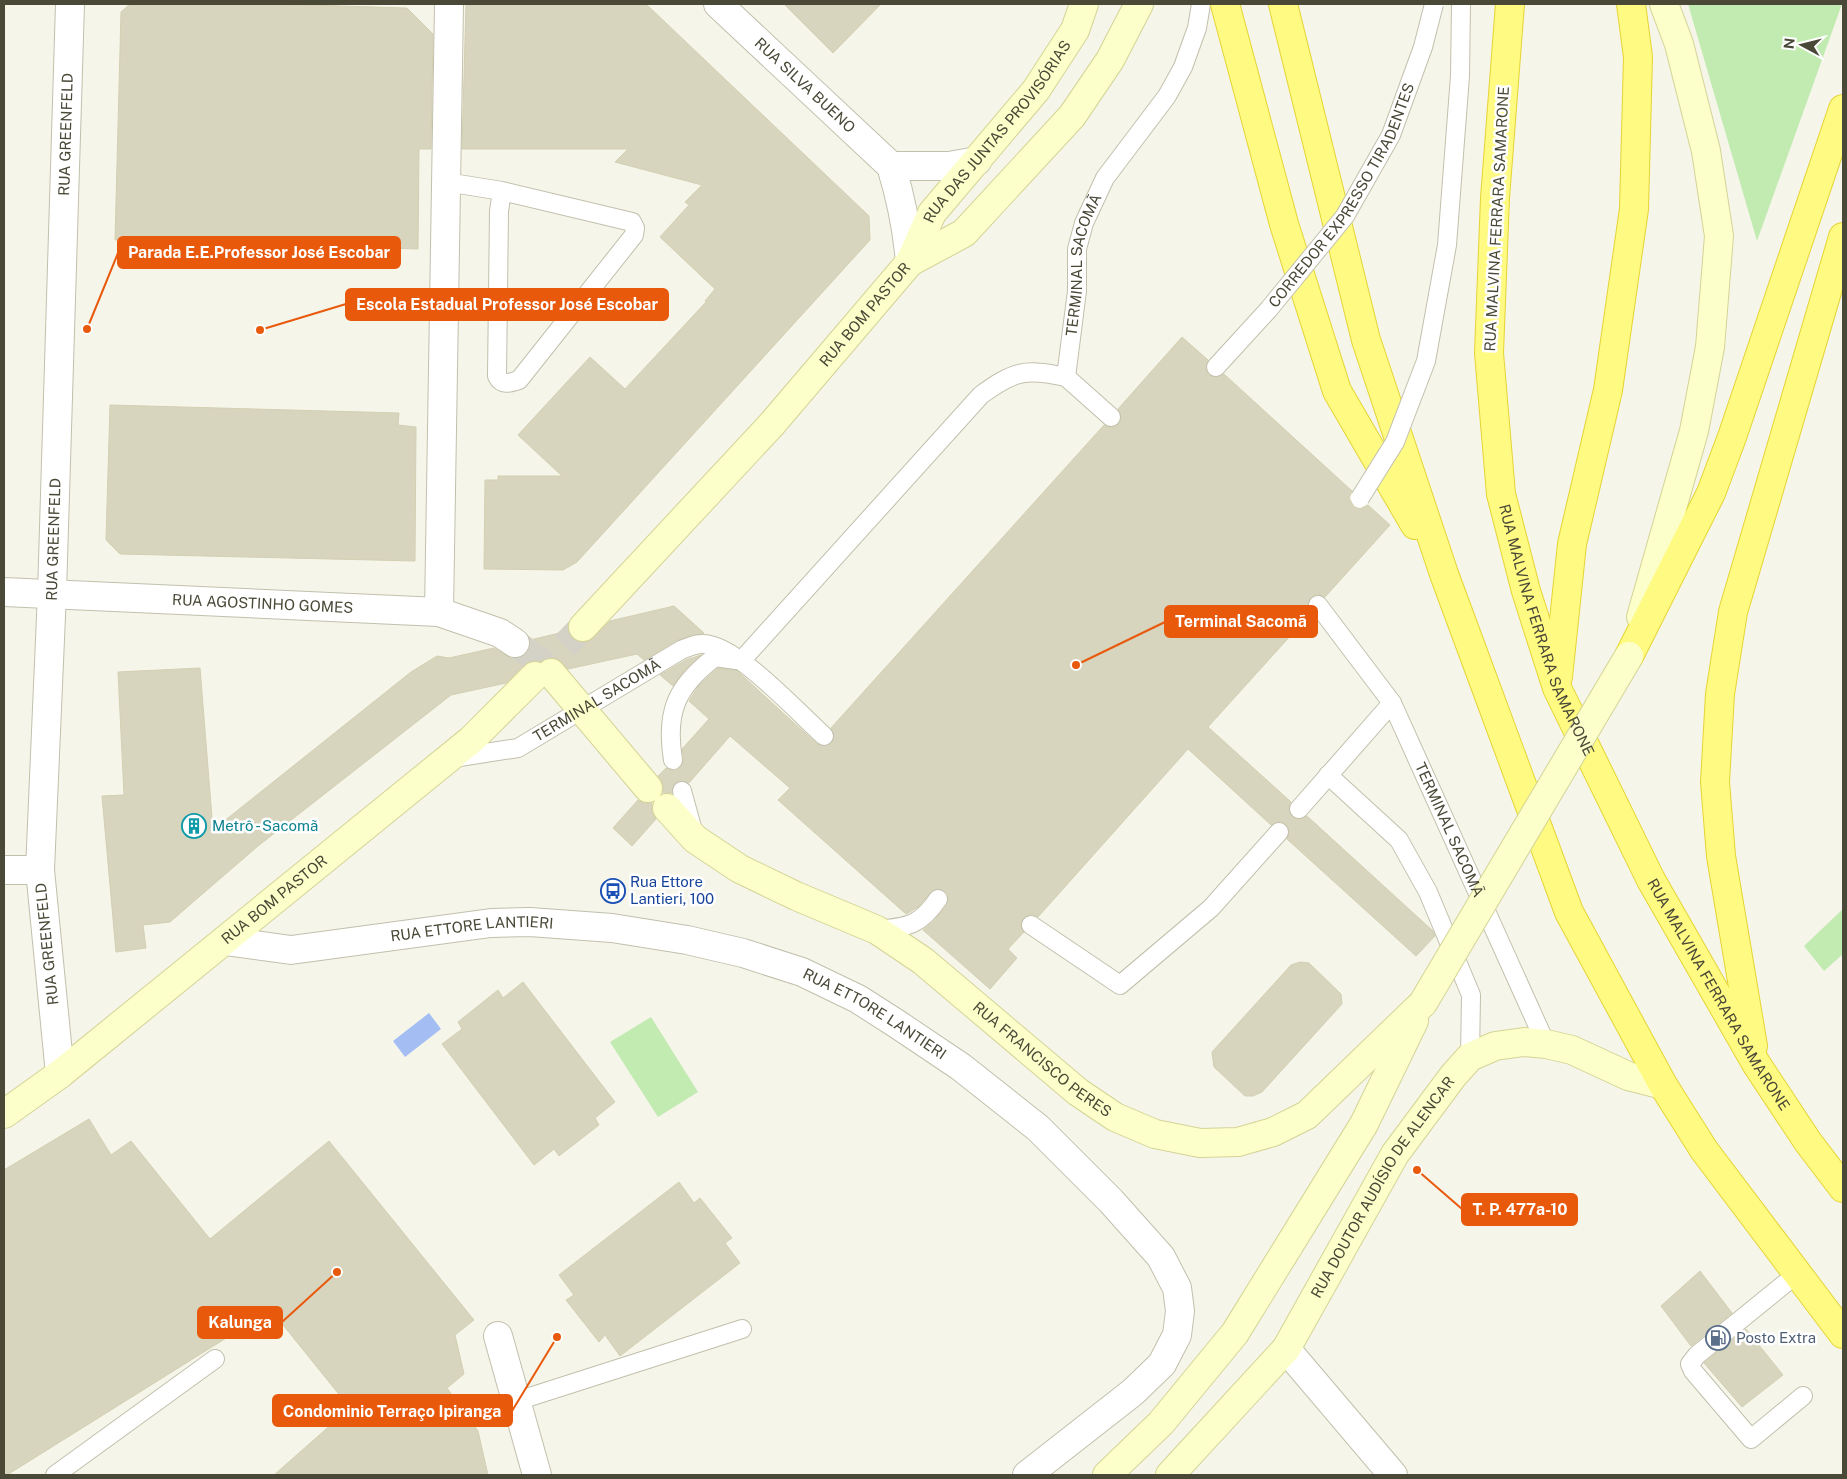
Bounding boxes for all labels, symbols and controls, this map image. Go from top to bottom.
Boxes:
north arrow [1777,20,1827,70]
street label: RUA SILVA BUENO [752,34,859,136]
street label: RUA DAS JUNTAS PROVISÓRIAS [920,37,1074,225]
text: N [1780,37,1798,50]
street label: RUA GREENFELD [55,73,76,196]
street label: CORREDOR EXPRESSO TIRADENTES [1265,80,1417,311]
street label: RUA MALVINA FERRARA SAMARONE [1481,86,1512,352]
street label: TERMINAL SACOMÃ [1062,191,1105,337]
callout: Parada E.E.Professor José Escobar [118,237,400,268]
text: Parada E.E.Professor José Escobar [128,243,391,262]
street label: RUA BOM PASTOR [816,259,914,370]
callout: Escola Estadual Professor José Escobar [346,289,668,320]
text: Escola Estadual Professor José Escobar [356,295,658,314]
street label: RUA GREENFELD [43,478,64,601]
street label: RUA MALVINA FERRARA SAMARONE [1496,502,1598,759]
street label: RUA AGOSTINHO GOMES [172,591,354,616]
callout: Terminal Sacomã [1165,606,1317,637]
text: Terminal Sacomã [1175,612,1307,631]
street label: TERMINAL SACOMÃ [530,655,664,745]
street label: TERMINAL SACOMÃ [1412,760,1488,900]
building icon: Metrô - Sacomã [181,813,207,839]
place label: Metrô - Sacomã [212,817,318,834]
street label: RUA BOM PASTOR [218,852,330,947]
place label: Rua Ettore Lantieri, 100 [630,873,714,907]
street label: RUA MALVINA FERRARA SAMARONE [1644,876,1794,1113]
bus stop icon: Rua Ettore Lantieri, 100 [600,878,626,904]
street label: RUA GREENFELD [32,882,61,1006]
street label: RUA ETTORE LANTIERI [389,913,554,944]
street label: RUA ETTORE LANTIERI [800,965,950,1063]
street label: RUA FRANCISCO PERES [970,998,1115,1120]
street label: RUA DOUTOR AUDÍSIO DE ALENCAR [1307,1073,1458,1301]
callout: T. P. 477a-10 [1462,1194,1577,1225]
text: T. P. 477a-10 [1473,1200,1567,1219]
callout: Kalunga [198,1307,282,1338]
text: Kalunga [208,1313,272,1332]
fuel station icon: Posto Extra [1705,1325,1731,1351]
place label: Posto Extra [1736,1329,1816,1346]
callout: Condominio Terraço Ipiranga [273,1395,512,1426]
text: Condominio Terraço Ipiranga [283,1402,501,1421]

